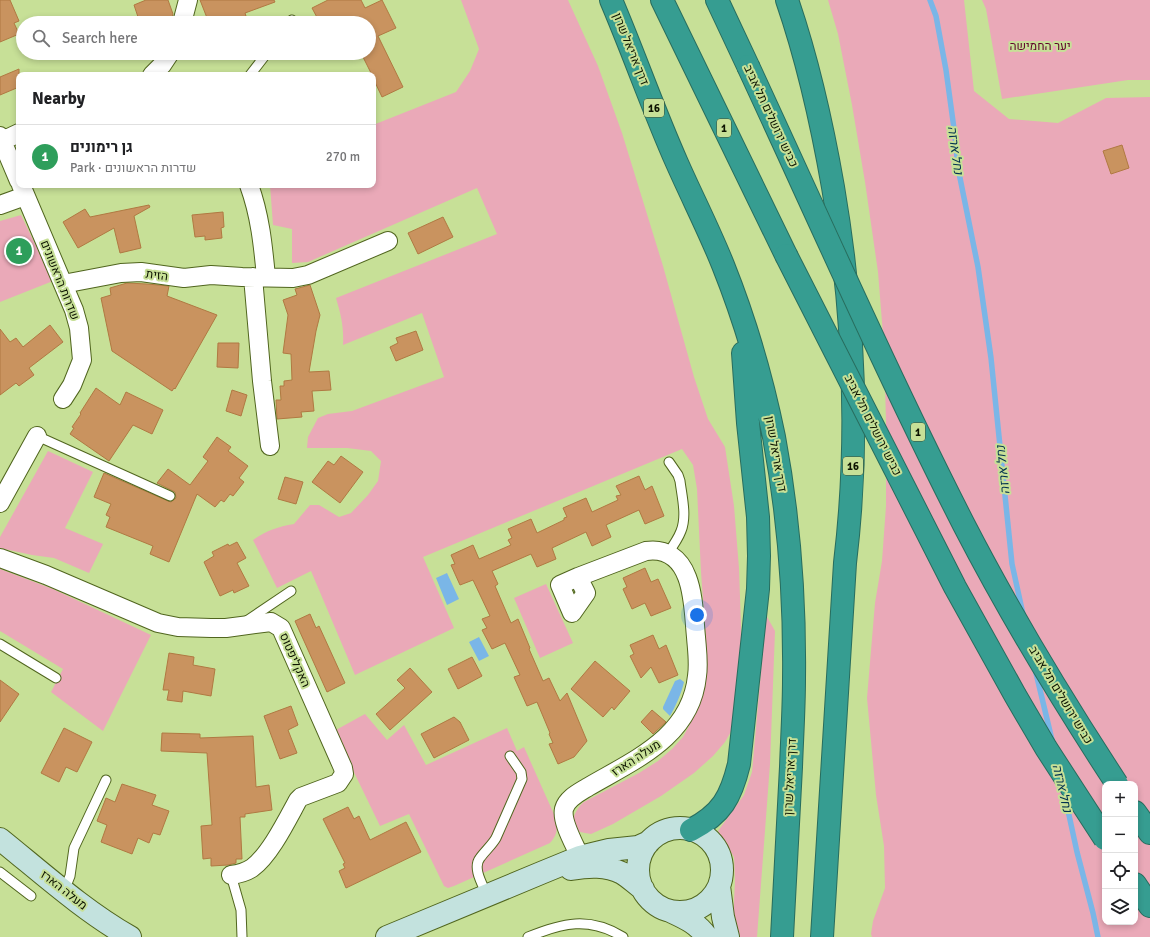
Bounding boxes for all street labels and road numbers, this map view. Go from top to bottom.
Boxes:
street label: דרך אריאל שרון [609,11,652,88]
street label: כביש ירושלים תל אביב [740,63,801,170]
road number: 16 [644,99,664,117]
road number: 1 [717,119,731,137]
street label: שדרות הראשונים [37,238,82,322]
street label: הזית [145,267,169,284]
street label: כביש ירושלים תל אביב [841,372,905,478]
street label: דרך אריאל שרון [761,415,790,493]
road number: 1 [911,423,925,441]
road number: 16 [843,457,863,475]
street label: האקליפטוס [276,631,313,690]
street label: כביש ירושלים תל אביב [1025,644,1096,747]
street label: מעלה הארז [609,737,664,780]
street label: דרך אריאל שרון [781,738,800,816]
street label: מעלה הארז [37,867,90,913]

